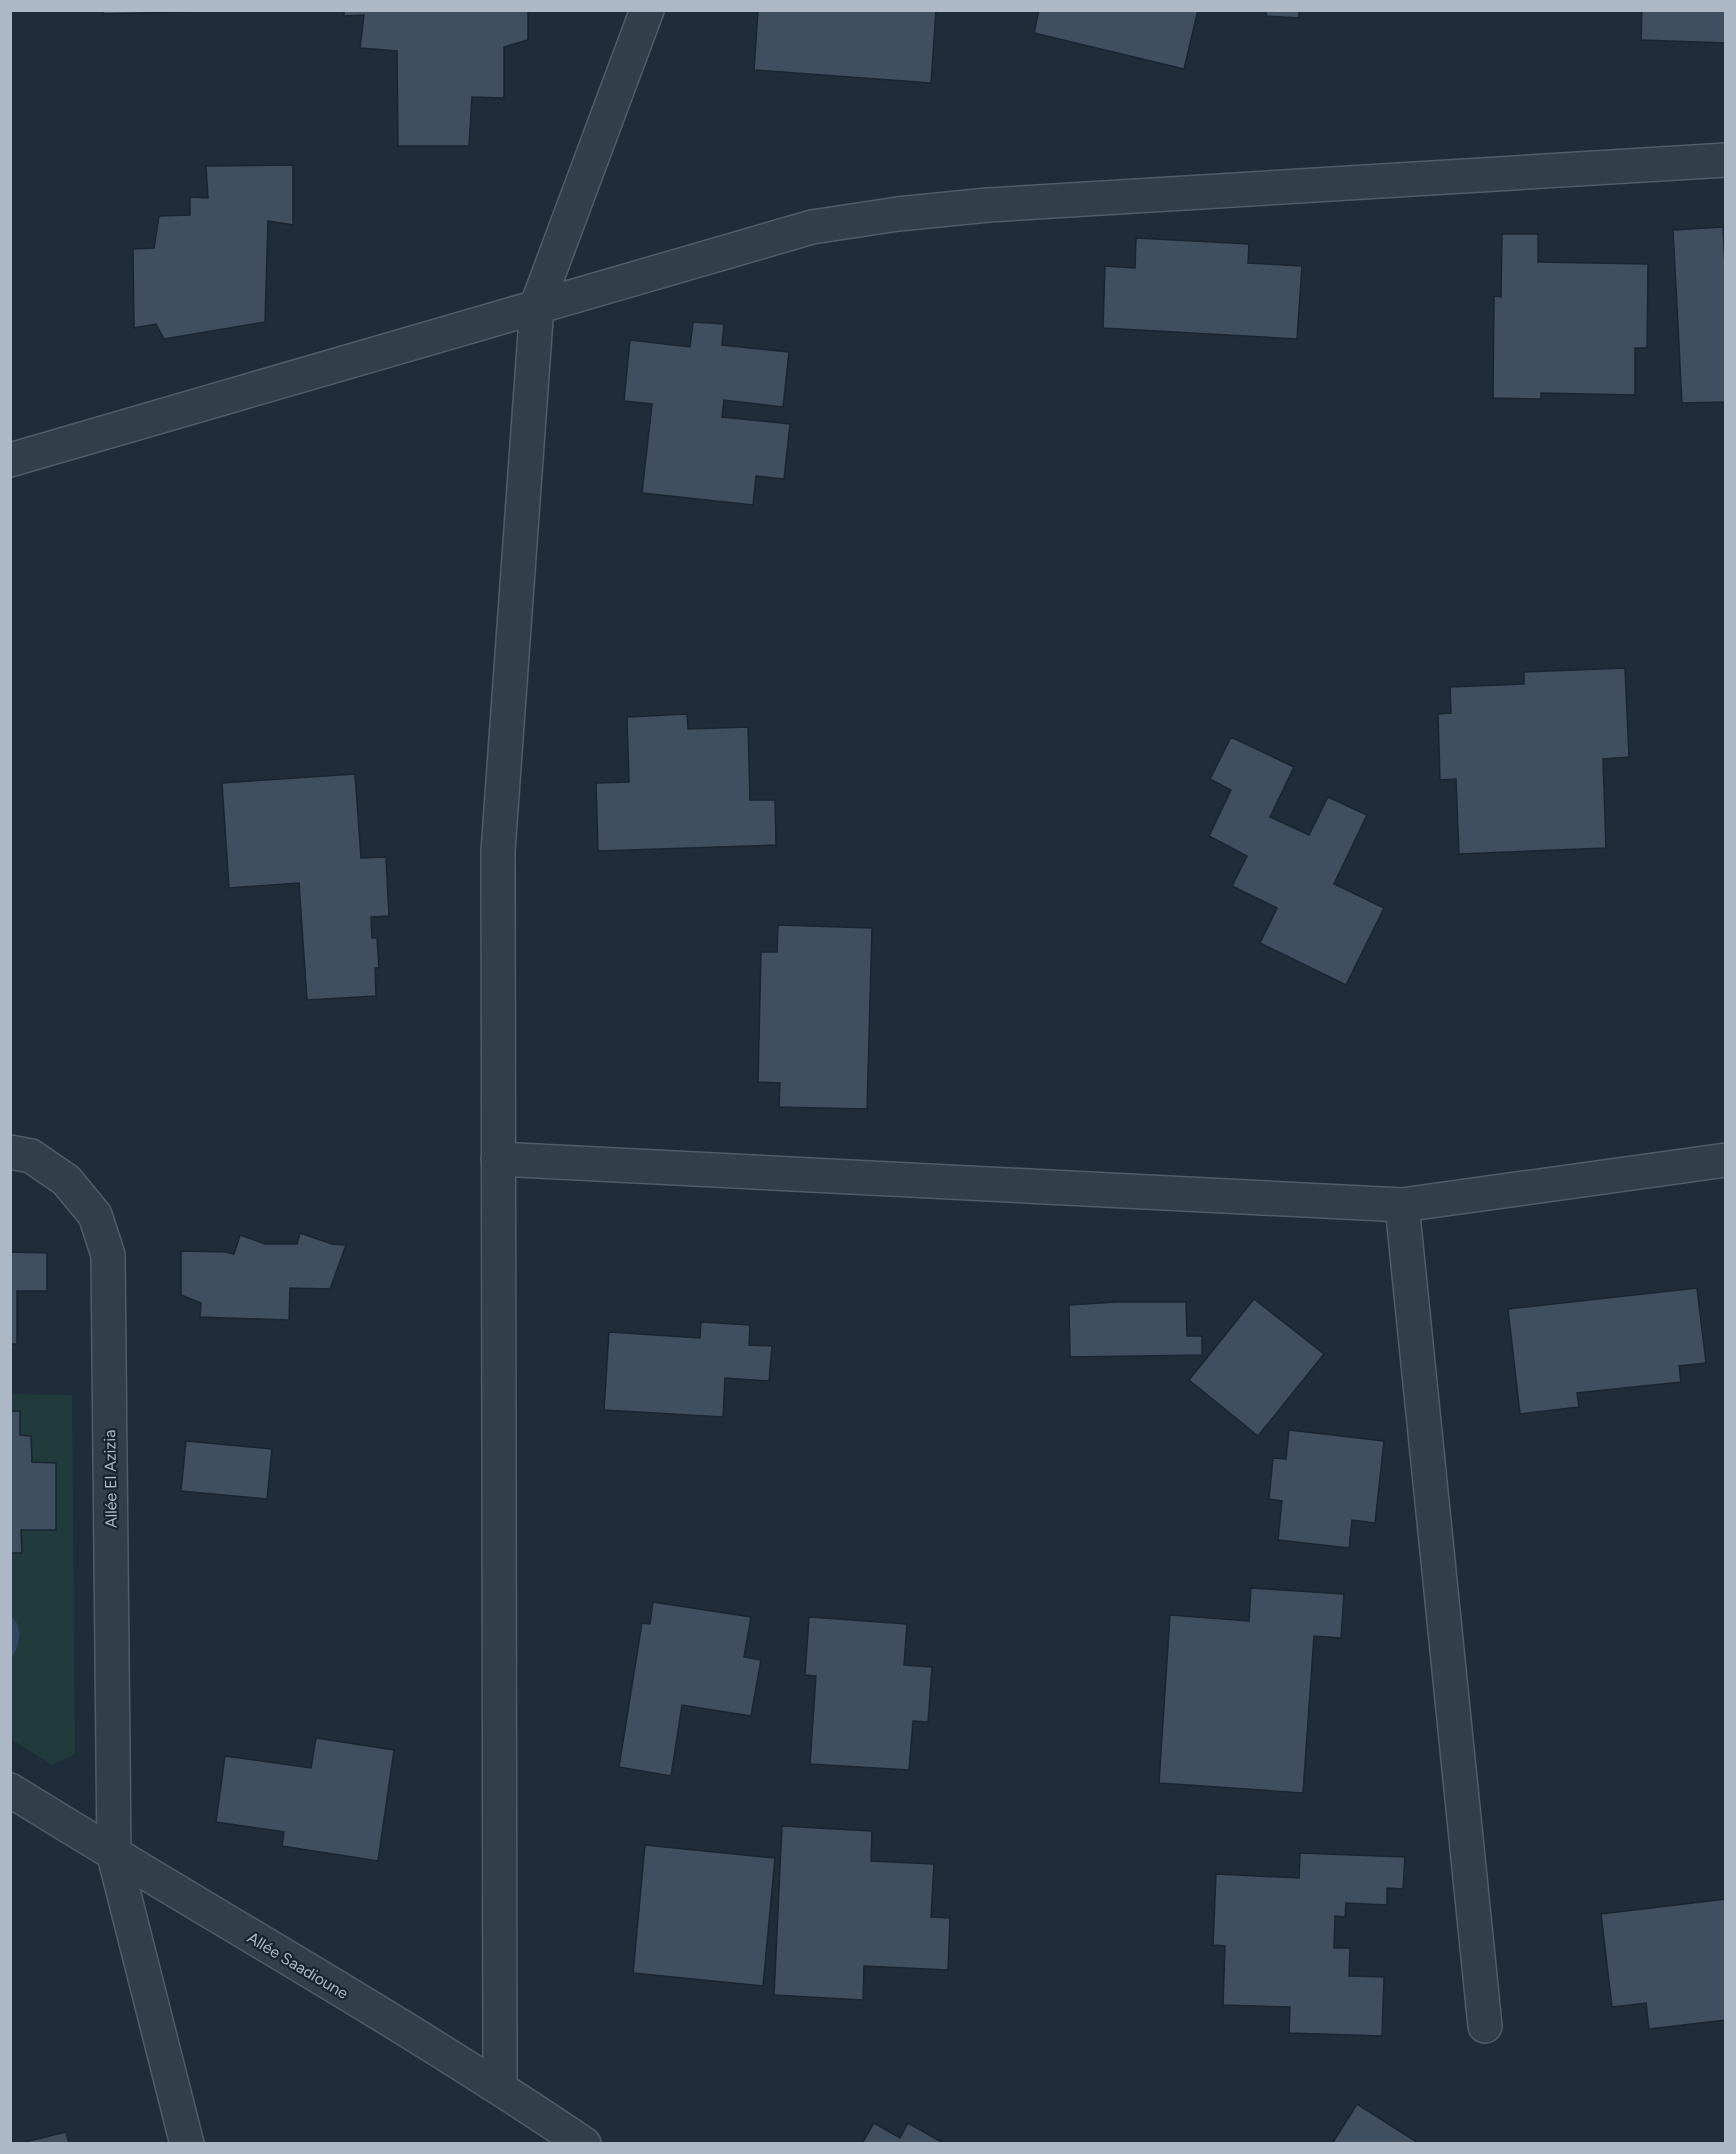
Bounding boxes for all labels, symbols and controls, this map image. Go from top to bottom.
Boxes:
street label: Allée El Azizia [100,1430,121,1528]
street label: Allée Saadioune [244,1928,352,2003]

